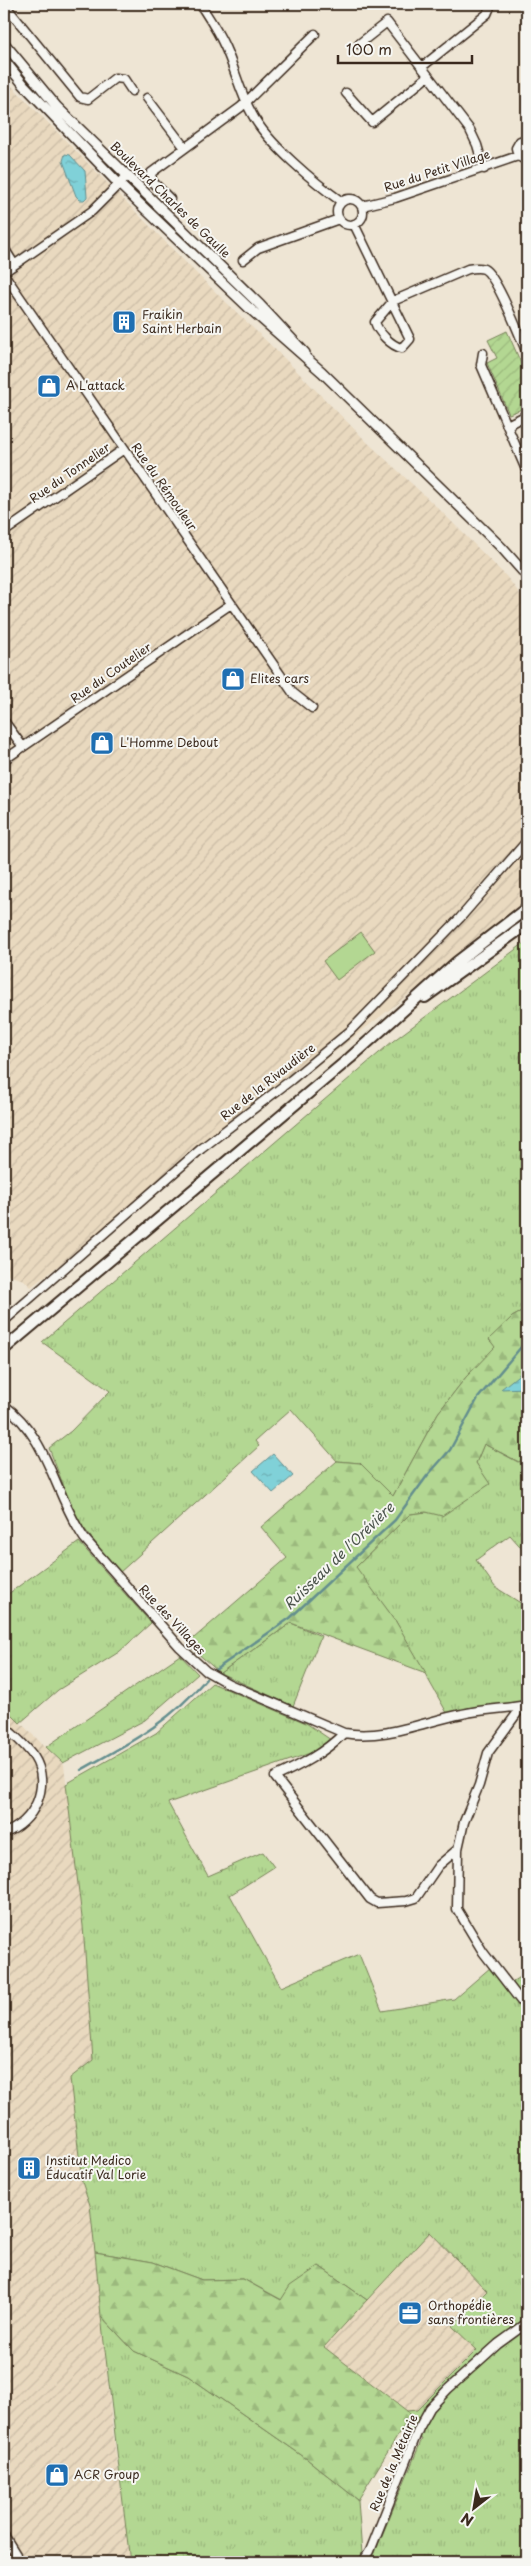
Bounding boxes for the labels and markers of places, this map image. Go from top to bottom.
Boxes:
place label: Fraikin Saint Herbain [142,305,222,337]
building icon: Fraikin Saint Herbain [111,309,137,335]
shop icon: A L'attack [36,373,62,399]
place label: A L'attack [66,376,125,394]
shop icon: Elites cars [220,666,246,692]
place label: Elites cars [250,669,310,687]
shop icon: L'Homme Debout [89,730,115,756]
place label: L'Homme Debout [120,733,218,751]
place label: Institut Medico Éducatif Val Lorie [46,2151,147,2183]
building icon: Institut Medico Éducatif Val Lorie [16,2155,42,2181]
place label: Orthopédie sans frontières [428,2296,515,2328]
office icon: Orthopédie sans frontières [397,2300,423,2326]
shop icon: ACR Group [44,2462,70,2488]
place label: ACR Group [74,2465,139,2483]

